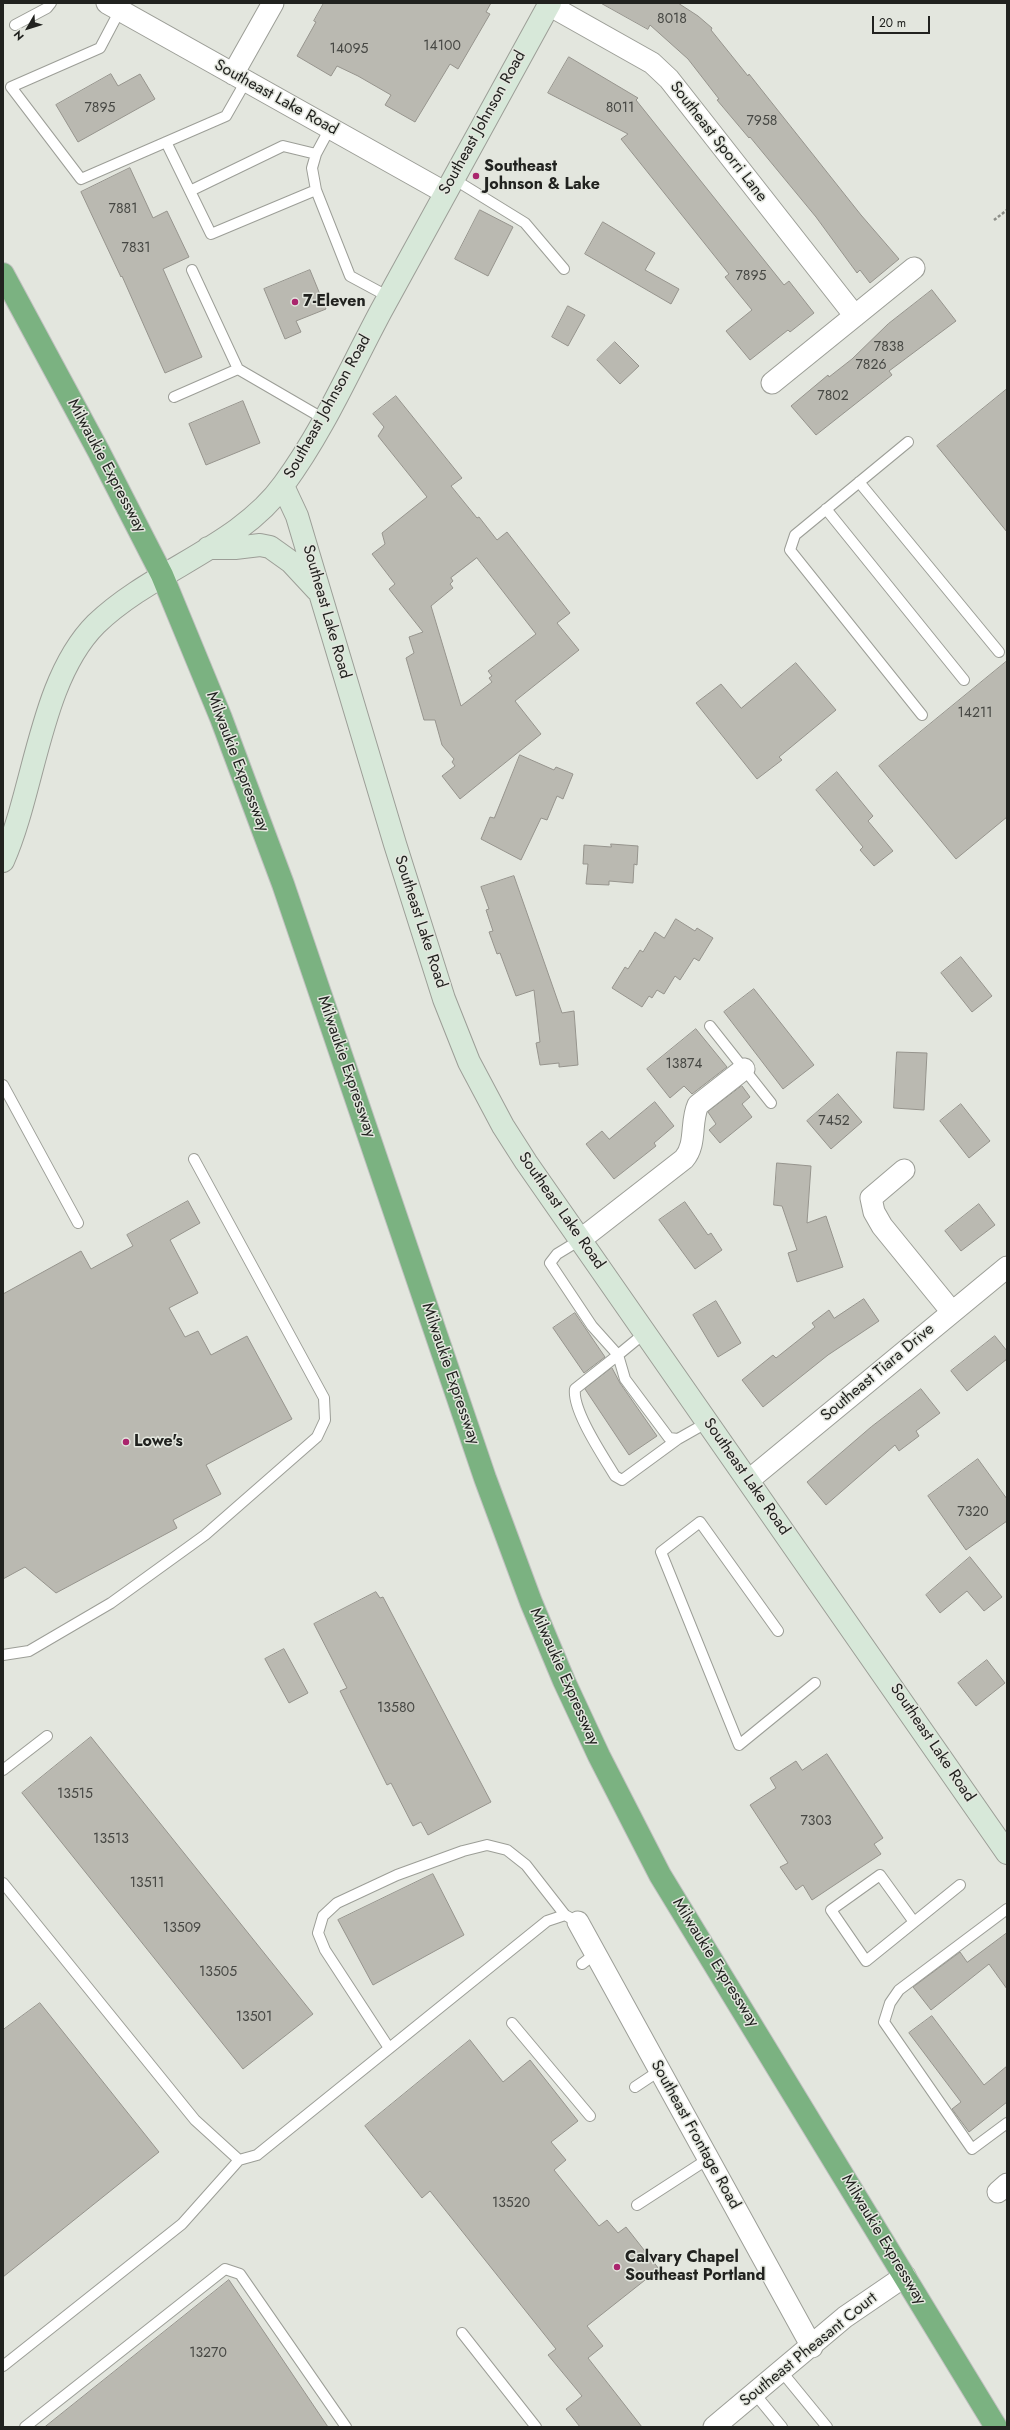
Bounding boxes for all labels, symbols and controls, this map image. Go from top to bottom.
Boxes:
north arrow [8,8,48,48]
scale bar [874,8,932,34]
house number: 8018 [657,12,687,28]
text: 20 m [879,14,906,32]
text: N [10,27,28,44]
house number: 14100 [423,39,461,55]
house number: 14095 [330,42,368,58]
street label: Southeast Johnson Road [435,48,531,198]
street label: Southeast Lake Road [211,56,341,140]
street label: Southeast Sporri Lane [665,78,771,206]
house number: 7895 [85,101,115,117]
house number: 8011 [606,101,634,117]
house number: 7958 [747,114,777,130]
place label: Southeast Johnson & Lake [484,157,600,195]
marker: Southeast Johnson & Lake [471,171,481,181]
house number: 7881 [109,202,137,218]
house number: 7831 [122,241,150,257]
house number: 7895 [736,269,766,285]
place label: 7-Eleven [303,292,366,312]
marker: 7-Eleven [290,297,300,307]
street label: Southeast Johnson Road [280,332,376,482]
house number: 7838 [874,340,904,356]
house number: 7826 [855,358,887,374]
house number: 7802 [817,389,849,405]
street label: Milwaukie Expressway [63,396,149,536]
street label: Southeast Lake Road [298,543,354,681]
street label: Milwaukie Expressway [201,689,273,835]
house number: 14211 [957,706,993,722]
street label: Southeast Lake Road [389,853,451,991]
street label: Milwaukie Expressway [313,994,379,1140]
house number: 13874 [666,1057,702,1073]
house number: 7452 [818,1114,850,1130]
street label: Southeast Lake Road [513,1149,609,1273]
street label: Milwaukie Expressway [417,1301,483,1447]
street label: Southeast Tiara Drive [817,1320,939,1426]
street label: Southeast Lake Road [698,1415,794,1539]
place label: Lowe's [134,1432,183,1452]
marker: Lowe's [121,1437,131,1447]
house number: 7320 [957,1505,989,1521]
street label: Milwaukie Expressway [525,1605,603,1749]
street label: Southeast Lake Road [885,1680,979,1806]
house number: 13580 [377,1701,415,1717]
house number: 13515 [57,1787,93,1803]
house number: 7303 [800,1814,832,1830]
house number: 13513 [93,1832,129,1848]
house number: 13511 [130,1876,164,1892]
street label: Milwaukie Expressway [668,1895,762,2031]
house number: 13509 [163,1921,201,1937]
house number: 13505 [199,1965,237,1981]
house number: 13501 [236,2010,272,2026]
street label: Southeast Frontage Road [646,2057,744,2213]
street label: Milwaukie Expressway [837,2171,929,2309]
house number: 13520 [492,2196,530,2212]
place label: Calvary Chapel Southeast Portland [625,2248,765,2286]
marker: Calvary Chapel Southeast Portland [612,2262,622,2272]
street label: Southeast Pheasant Court [737,2289,881,2411]
house number: 13270 [189,2346,227,2362]

